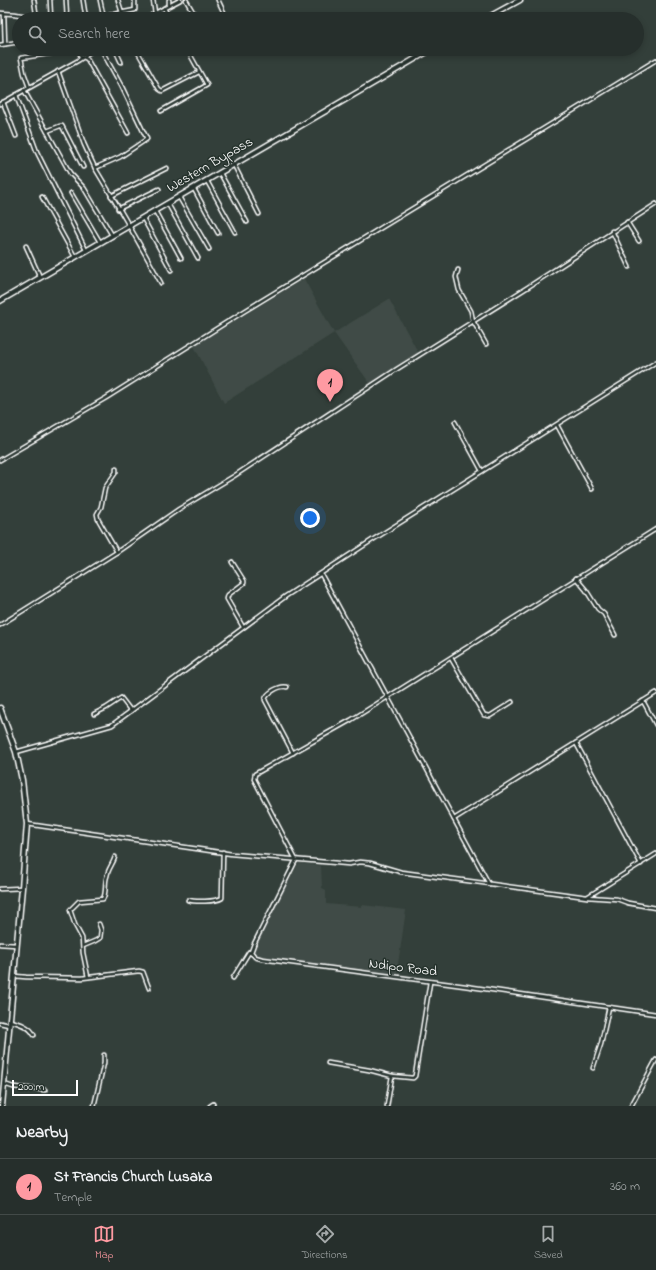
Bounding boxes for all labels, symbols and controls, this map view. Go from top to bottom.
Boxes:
search box [12,12,644,56]
icon: search [26,23,48,45]
text: Search here [58,23,130,45]
street label: Western Bypass [163,132,258,199]
pin: 1 [317,369,343,402]
your location [300,508,320,528]
street label: Ndipo Road [368,953,438,983]
scale bar [12,1078,78,1097]
text: 200 m [18,1079,44,1095]
text: Nearby [16,1120,68,1145]
text: St Francis Church Lusaka [54,1166,212,1188]
text: 1 [27,1177,31,1196]
text: 360 m [610,1177,640,1196]
text: Temple [54,1188,92,1207]
tab: Map [93,1223,115,1263]
tab: Directions [302,1223,348,1263]
tab: Saved [534,1223,563,1263]

